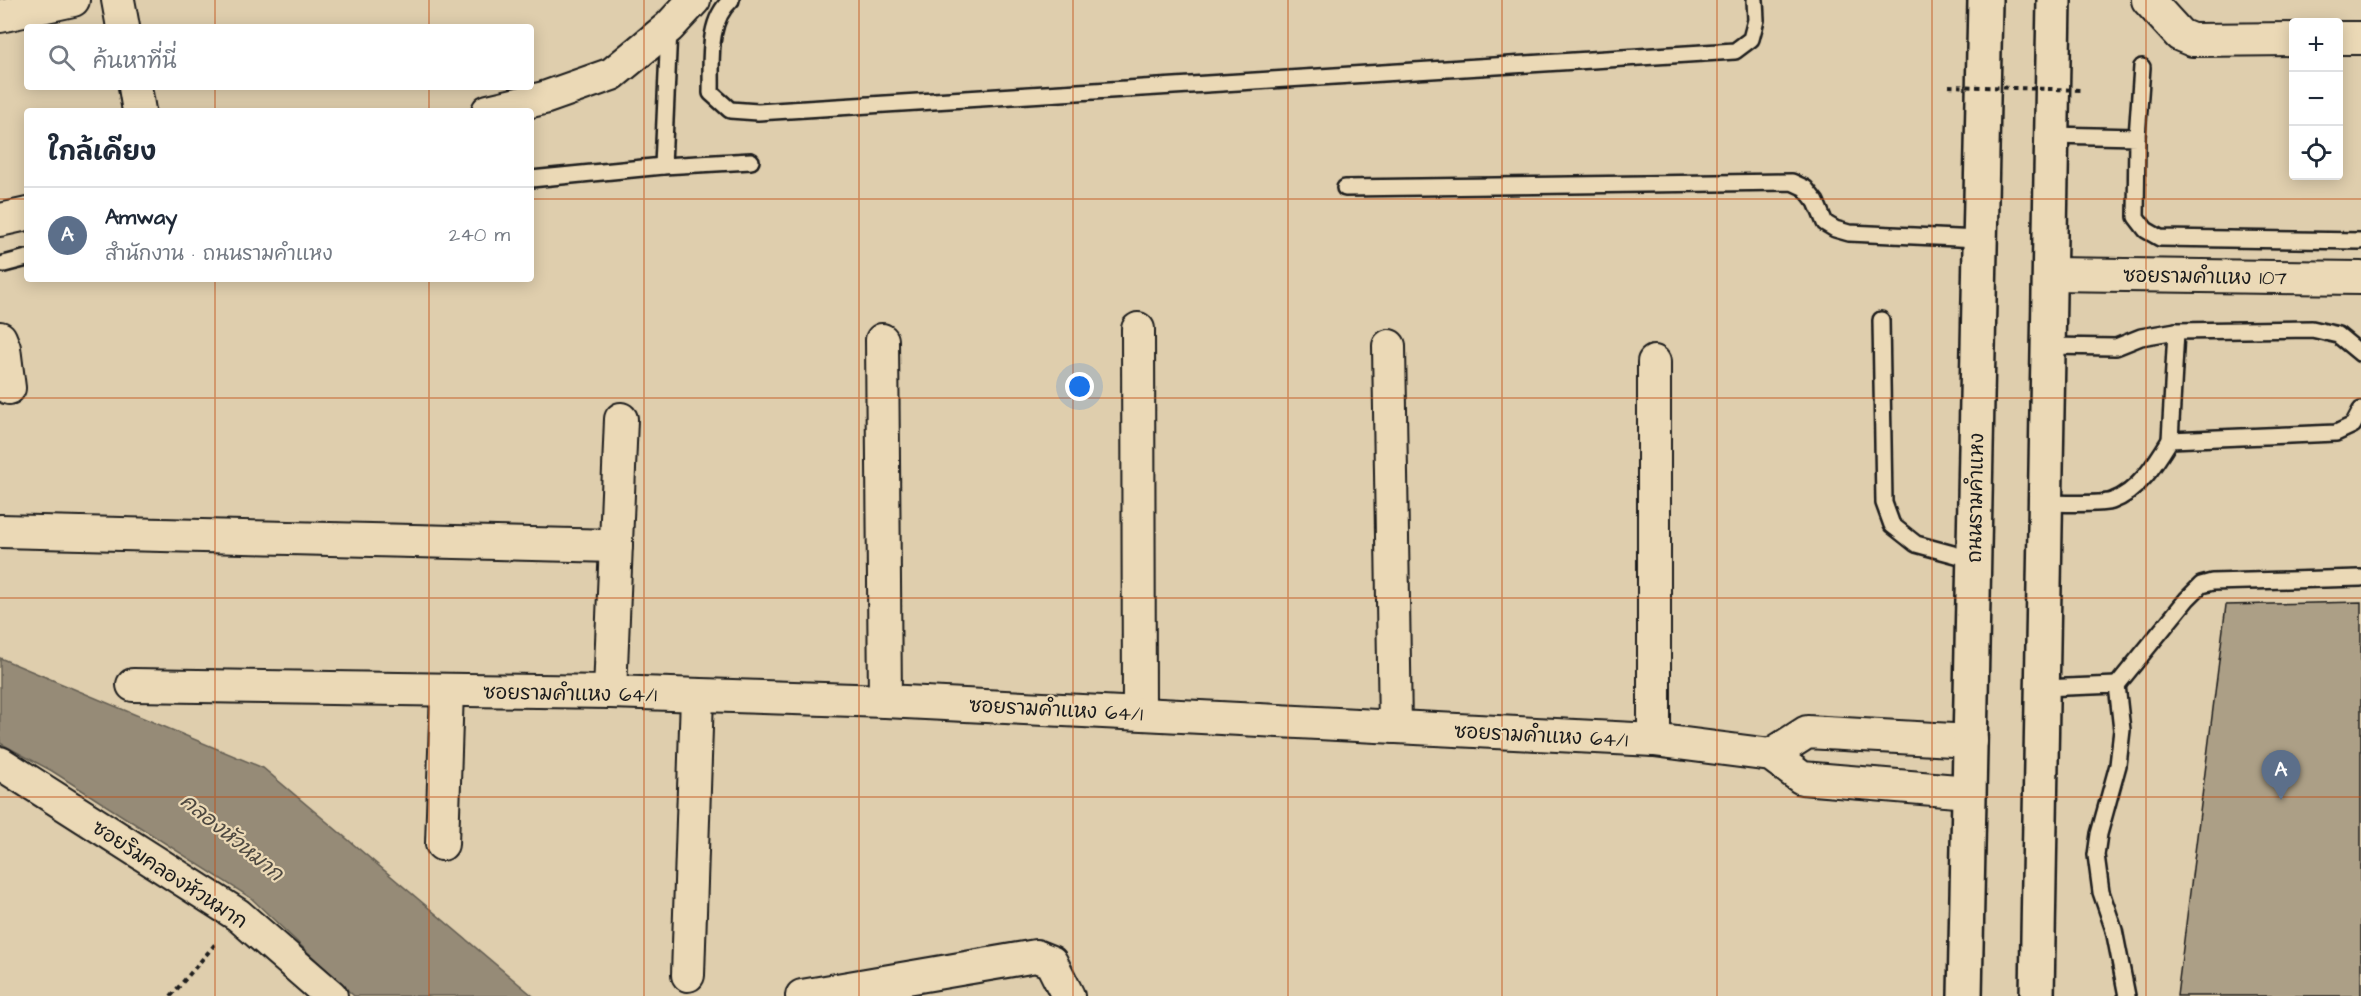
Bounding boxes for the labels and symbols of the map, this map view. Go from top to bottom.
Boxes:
street label: ซอยรามคำแหง 107 [2123,262,2287,292]
your location [1065,372,1094,401]
street label: ถนนรามคำแหง [1961,433,1991,563]
street label: ซอยรามคำแหง 64/1 [483,678,658,710]
street label: ซอยรามคำแหง 64/1 [968,691,1144,729]
street label: ซอยรามคำแหง 64/1 [1453,717,1629,755]
pin: A [2262,750,2300,800]
water label: คลองหัวหมาก [174,787,290,889]
street label: ซอยริมคลองหัวหมาก [86,814,253,936]

